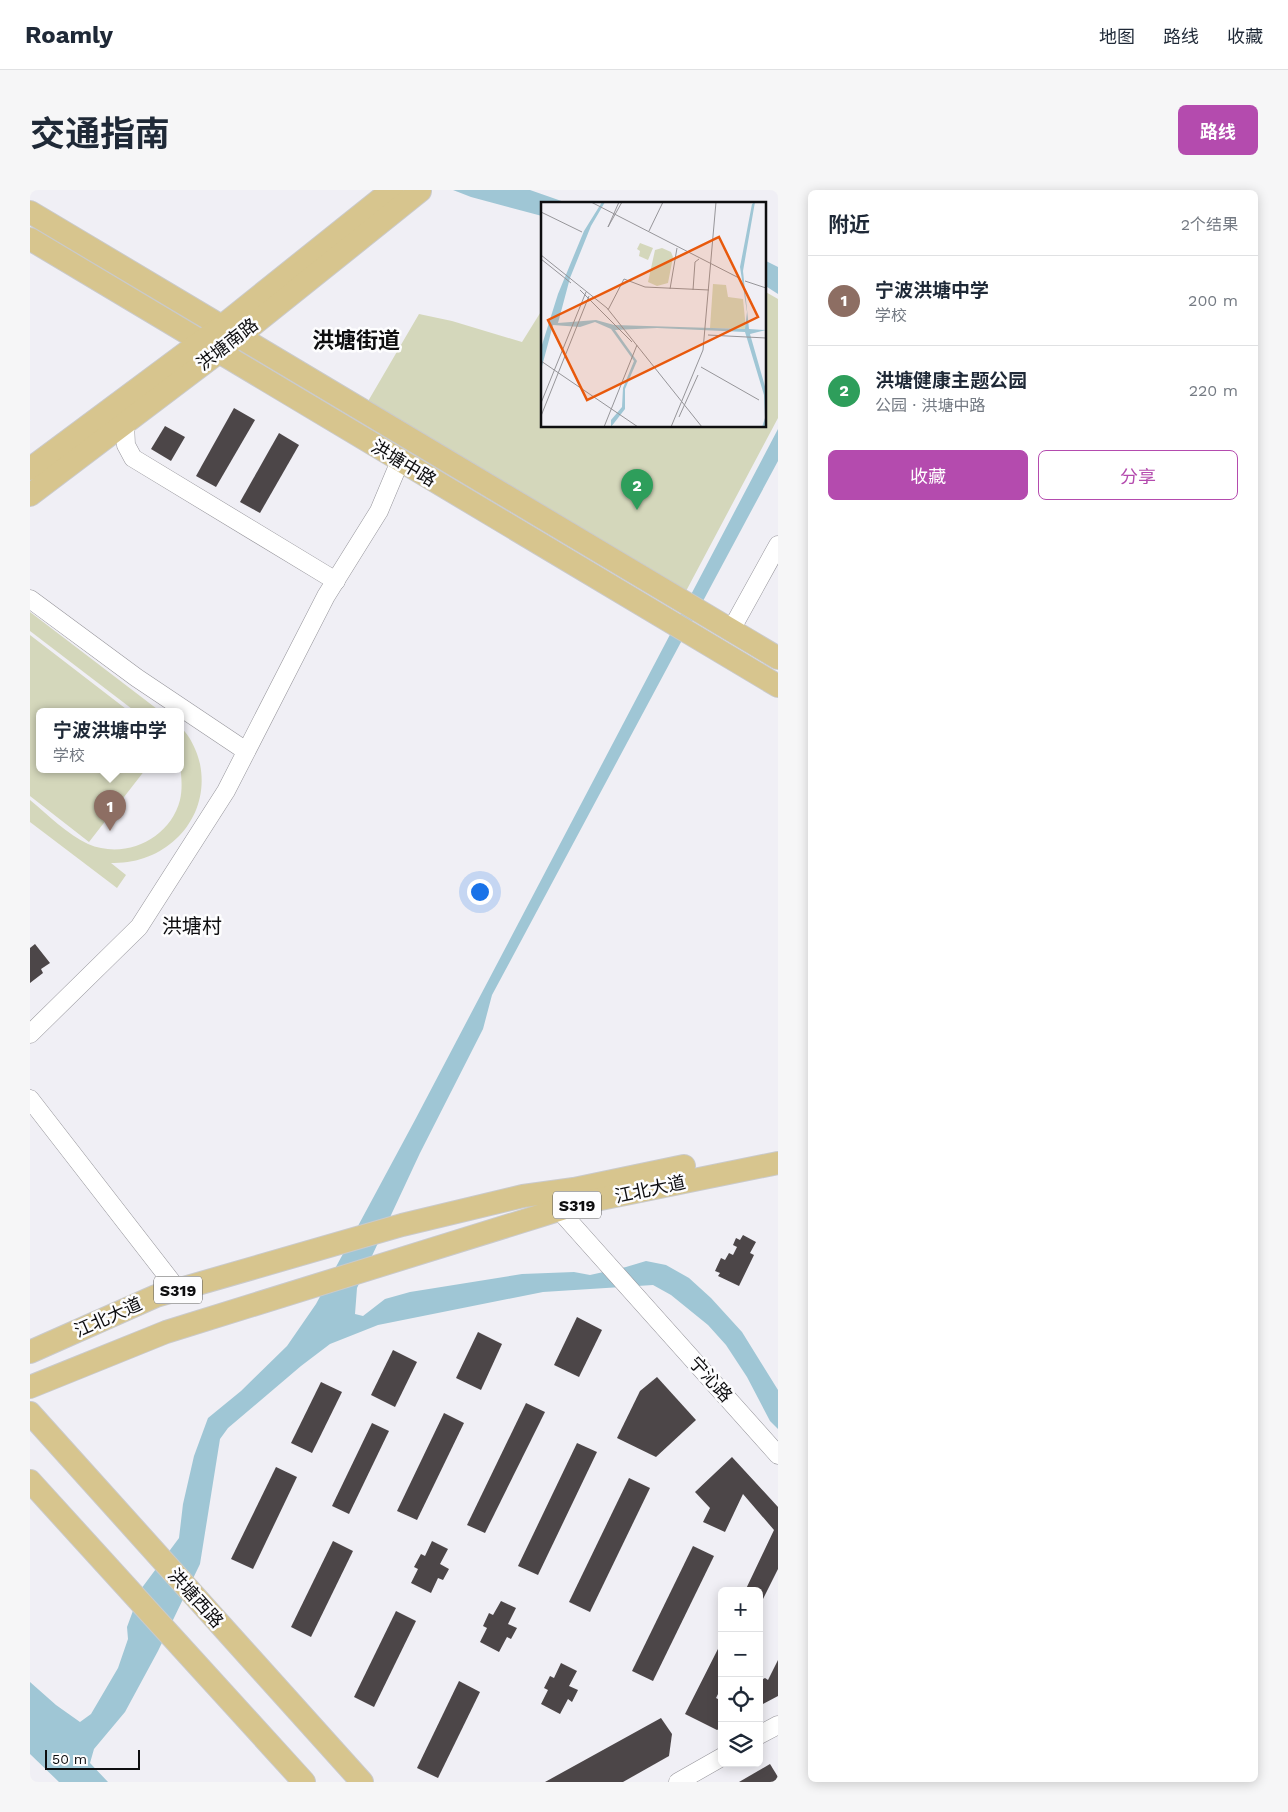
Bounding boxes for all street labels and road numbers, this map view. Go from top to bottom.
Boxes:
street label: 洪塘南路 [192,314,262,374]
street label: 洪塘中路 [368,435,440,491]
street label: 江北大道 [613,1171,687,1207]
road number: S319 [553,1192,601,1218]
road number: S319 [154,1276,202,1304]
street label: 江北大道 [71,1293,145,1341]
street label: 宁沁路 [685,1352,737,1406]
street label: 洪塘西路 [164,1564,228,1632]

